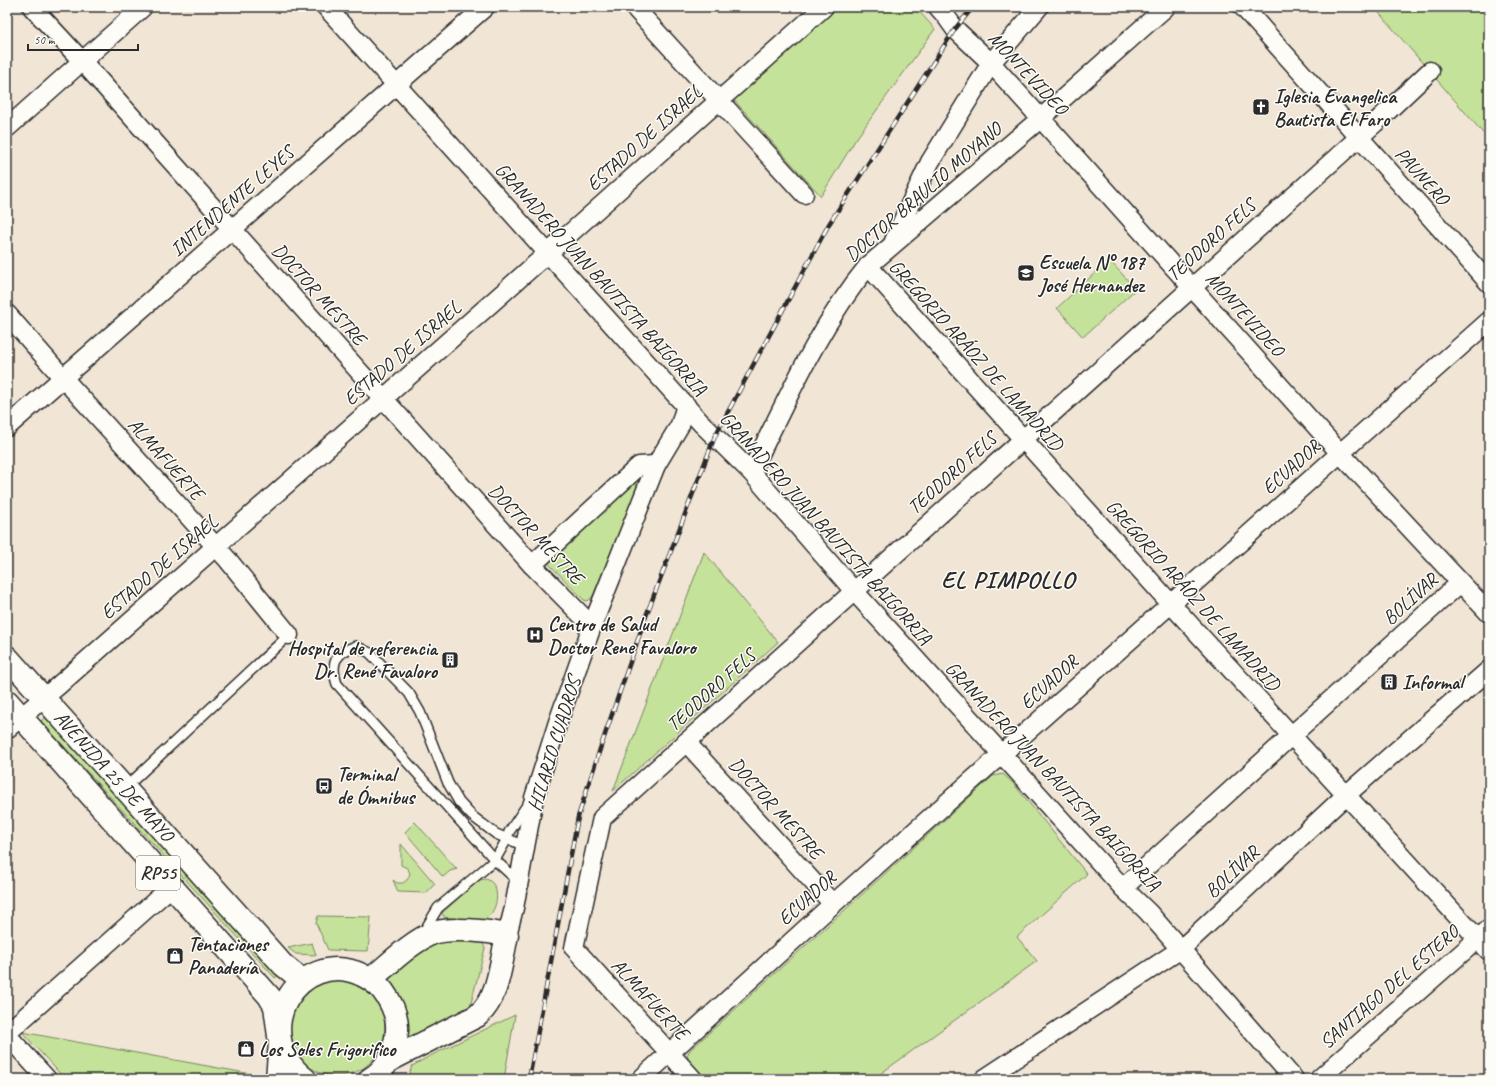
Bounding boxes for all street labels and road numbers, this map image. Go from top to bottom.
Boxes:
street label: MONTEVIDEO [983,26,1075,122]
street label: ESTADO DE ISRAEL [581,79,707,197]
street label: DOCTOR BRAULIO MOYANO [839,116,1008,267]
street label: INTENDENTE LEYES [165,138,302,262]
street label: PAUNERO [1389,142,1456,212]
street label: GRANADERO JUAN BAUTISTA BAIGORRIA [490,157,713,401]
street label: TEODORO FELS [1161,191,1263,287]
street label: DOCTOR MESTRE [267,238,373,352]
street label: GREGORIO ARÁOZ DE LAMADRID [883,254,1069,457]
street label: MONTEVIDEO [1200,266,1291,363]
street label: ESTADO DE ISRAEL [338,295,466,411]
street label: GRANADERO JUAN BAUTISTA BAIGORRIA [715,406,938,650]
street label: ALMAFUERTE [122,413,212,508]
street label: TEODORO FELS [902,424,1004,520]
street label: ECUADOR [1257,433,1327,500]
street label: DOCTOR MESTRE [483,478,591,591]
street label: GREGORIO ARÁOZ DE LAMADRID [1100,494,1286,697]
street label: ESTADO DE ISRAEL [95,509,223,625]
street label: BOLÍVAR [1377,566,1444,630]
street label: TEODORO FELS [661,641,763,737]
street label: ECUADOR [1015,648,1085,715]
street label: GRANADERO JUAN BAUTISTA BAIGORRIA [940,656,1167,897]
street label: HILARIO CUADROS [522,670,588,814]
street label: AVENIDA 25 DE MAYO [49,705,181,848]
street label: DOCTOR MESTRE [724,752,830,866]
street label: BOLÍVAR [1200,839,1266,903]
road number: RP55 [136,856,180,890]
street label: ECUADOR [773,864,843,931]
street label: SANTIAGO DEL ESTERO [1314,918,1465,1054]
street label: ALMAFUERTE [606,953,696,1047]

